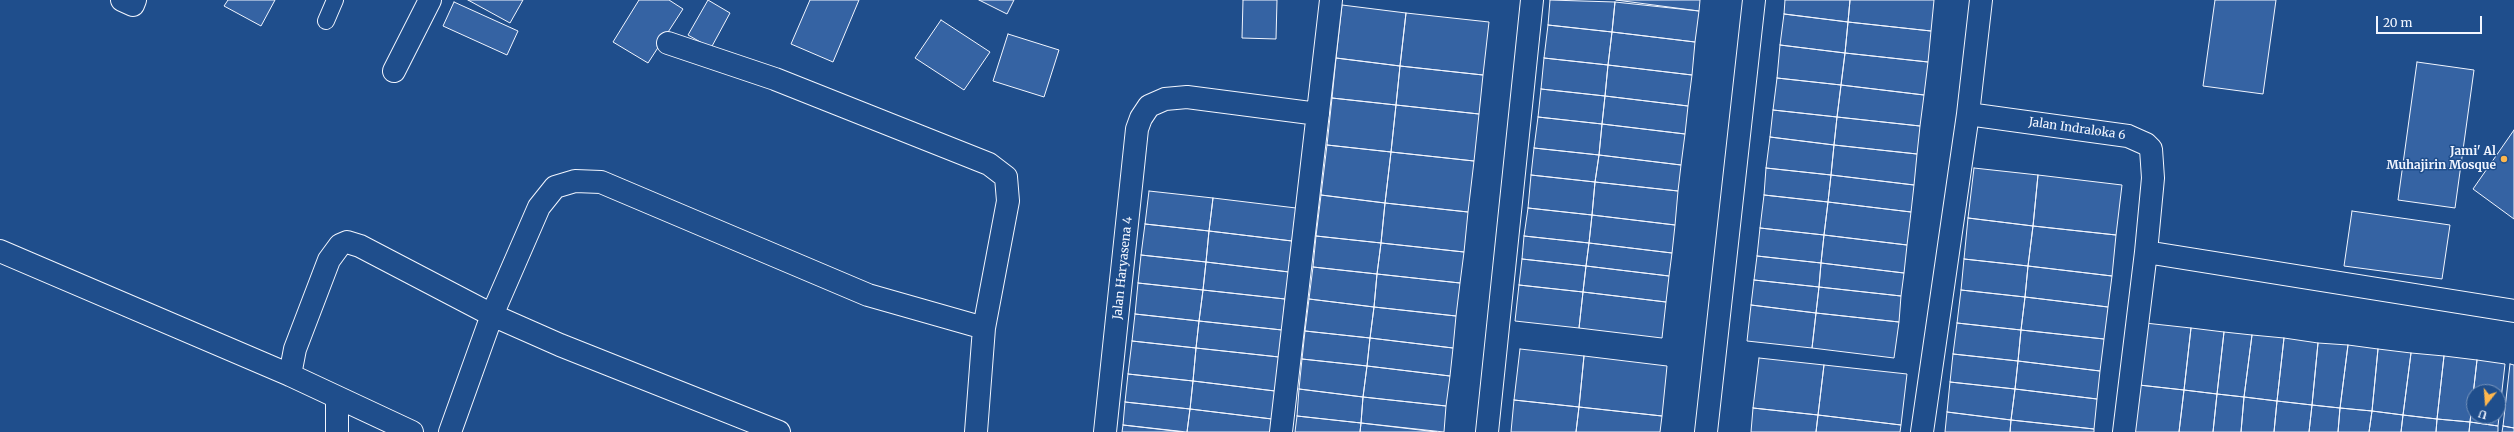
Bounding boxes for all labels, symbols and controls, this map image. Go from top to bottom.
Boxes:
scale bar [2378,8,2484,34]
text: 20 m [2383,15,2412,30]
street label: Jalan Indraloka 6 [2028,115,2126,143]
place label: Jami' Al Muhajirin Mosque [2387,145,2496,173]
marker: Jami' Al Muhajirin Mosque [2499,154,2509,164]
street label: Jalan Haryasena 4 [1110,216,1136,320]
north arrow [2466,384,2506,424]
text: U [2477,407,2489,422]

